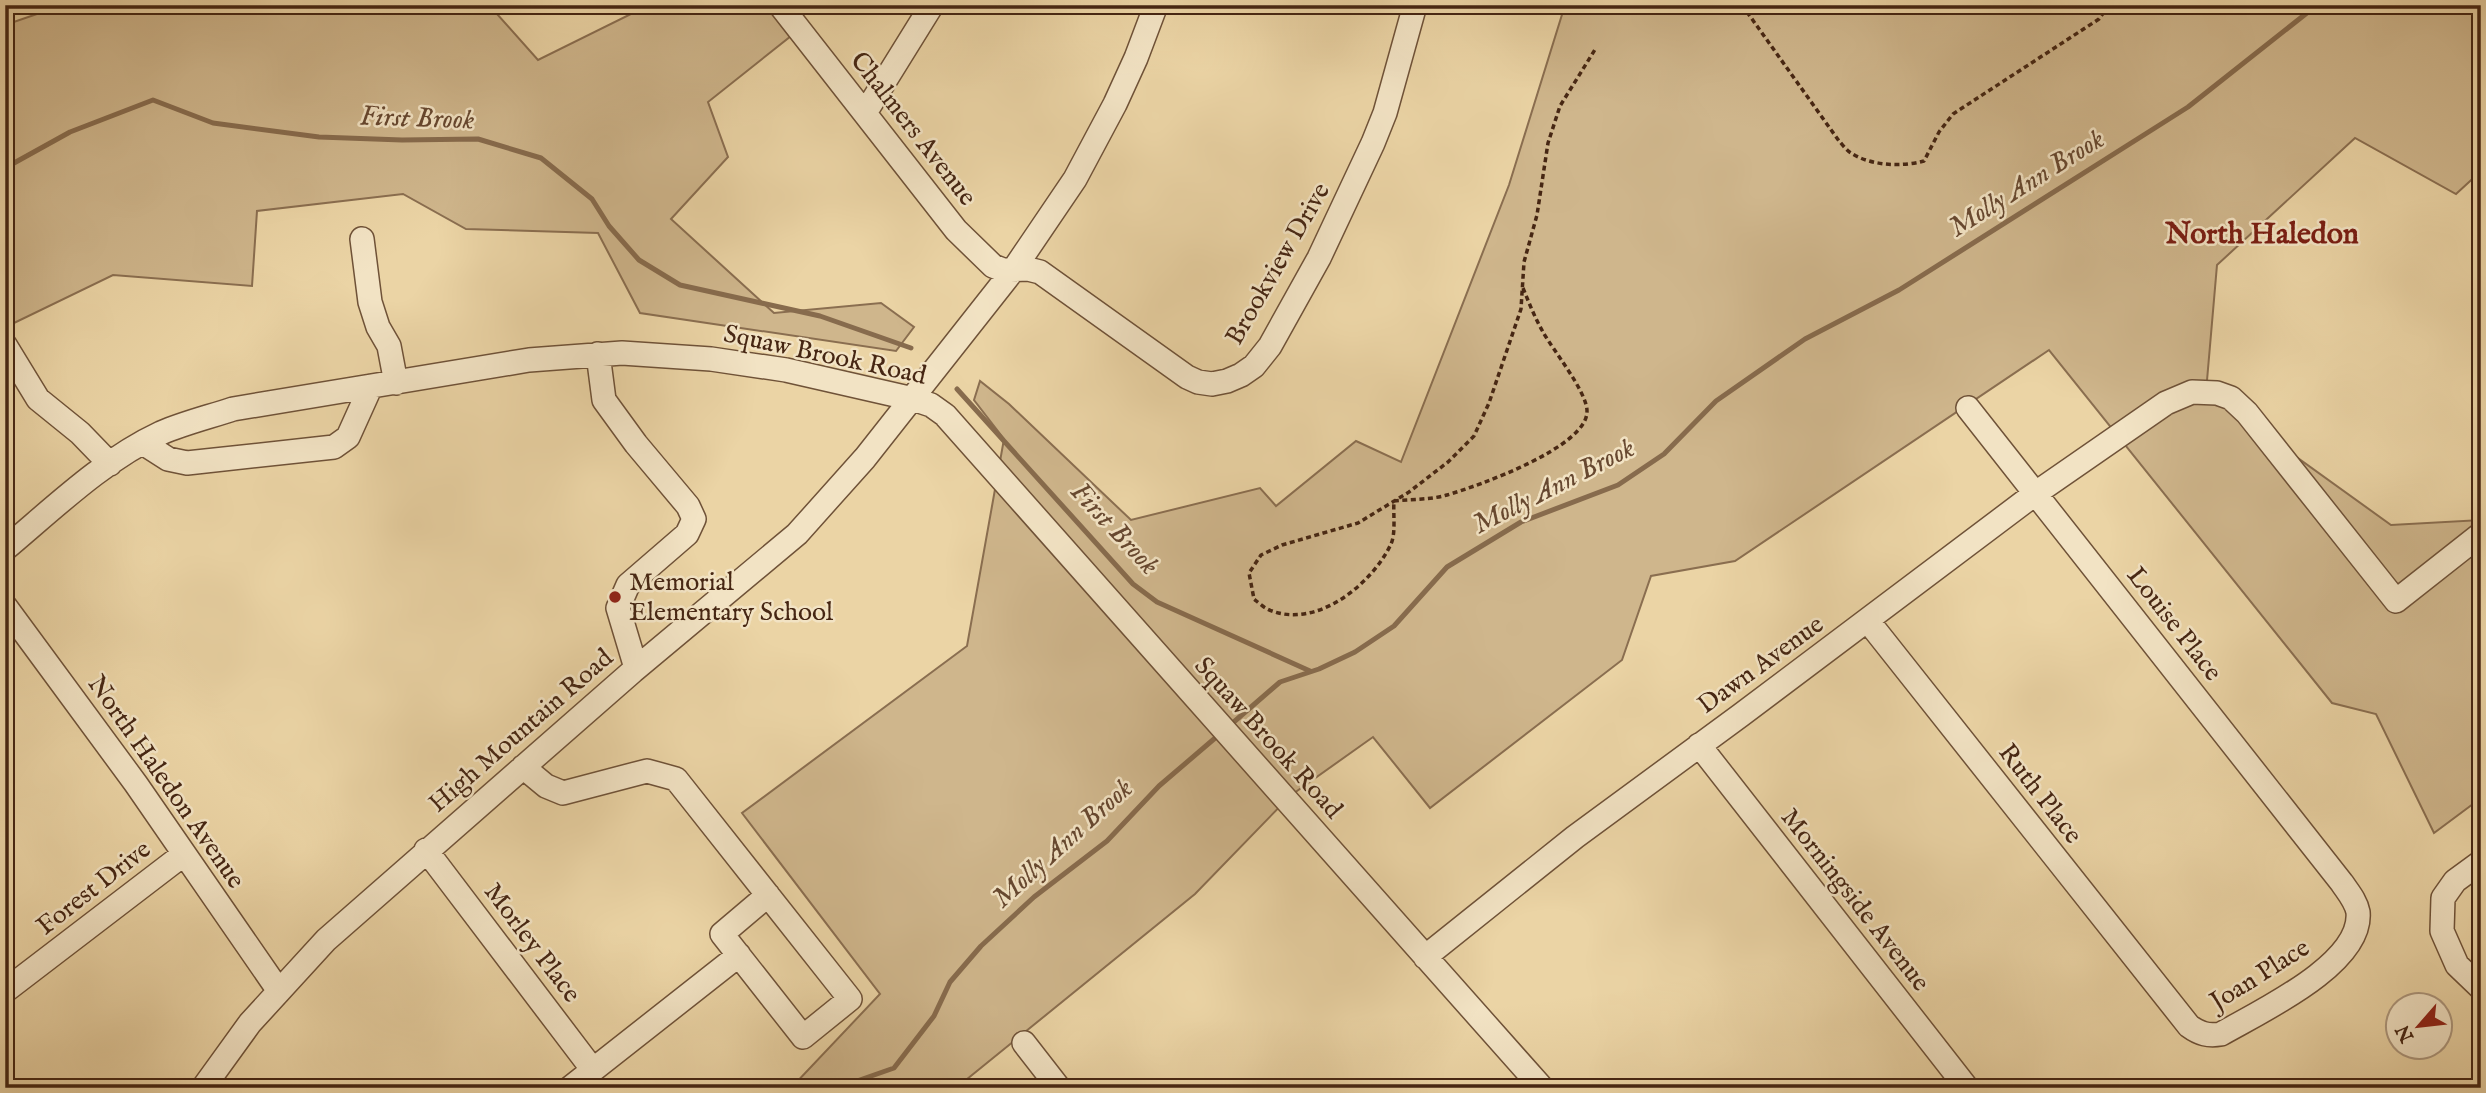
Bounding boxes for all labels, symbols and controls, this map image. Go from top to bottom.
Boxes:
street label: Chalmers Avenue [843,45,983,213]
water label: First Brook [359,100,475,138]
water label: Molly Ann Brook [1943,122,2111,246]
street label: Brookview Drive [1218,177,1338,351]
district label: North Haledon [2164,216,2359,254]
street label: Squaw Brook Road [721,317,929,393]
water label: Molly Ann Brook [1467,431,1641,543]
water label: First Brook [1062,475,1166,583]
street label: Louise Place [2119,560,2229,688]
place label: Memorial Elementary School [629,566,834,629]
marker: Memorial Elementary School [607,589,623,605]
street label: Dawn Avenue [1692,608,1831,722]
street label: High Mountain Road [422,642,620,820]
street label: Squaw Brook Road [1187,650,1349,826]
street label: North Haledon Avenue [80,669,252,895]
street label: Ruth Place [1991,737,2089,851]
water label: Molly Ann Brook [985,772,1141,916]
street label: Morningside Avenue [1773,802,1937,998]
street label: Forest Drive [30,833,158,943]
street label: Morley Place [476,877,588,1009]
street label: Joan Place [2202,932,2316,1020]
north arrow [2384,992,2454,1062]
text: N [2391,1020,2421,1047]

